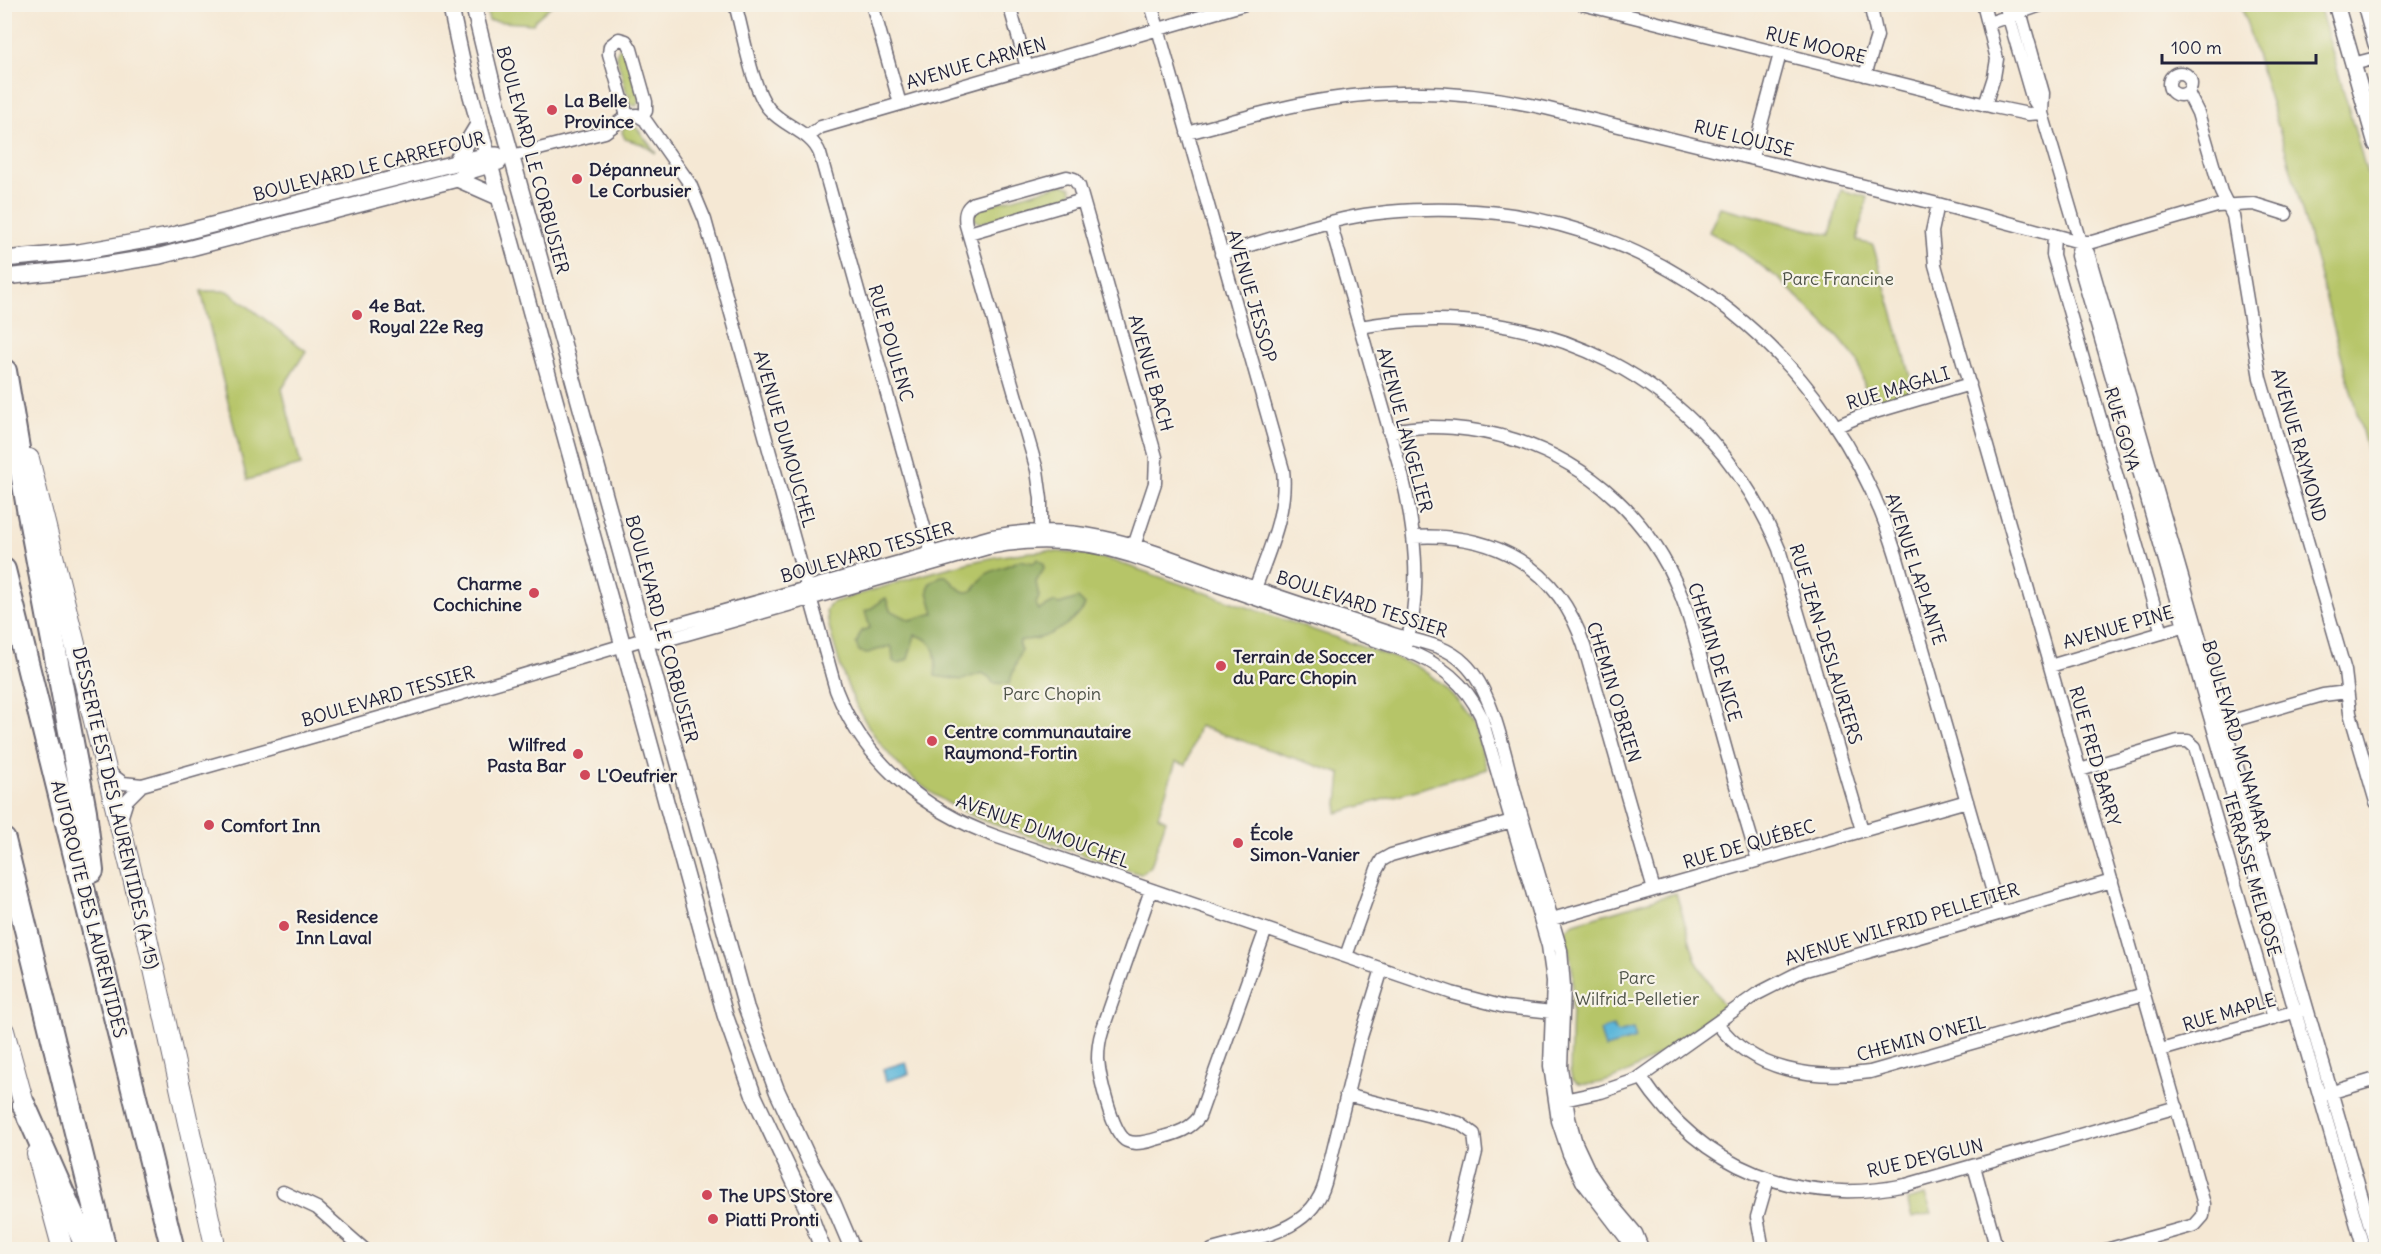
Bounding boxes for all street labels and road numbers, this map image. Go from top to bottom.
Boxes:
street label: RUE MOORE [1763,21,1869,69]
street label: AVENUE CARMEN [903,32,1049,94]
street label: BOULEVARD LE CORBUSIER [492,44,574,276]
street label: RUE LOUISE [1692,114,1796,162]
street label: BOULEVARD LE CARREFOUR [251,126,487,206]
street label: AVENUE JESSOP [1222,227,1282,365]
street label: RUE POULENC [863,282,919,404]
street label: AVENUE BACH [1123,312,1179,434]
street label: AVENUE LANGELIER [1372,345,1438,515]
street label: AVENUE DUMOUCHEL [749,348,821,530]
street label: RUE MAGALI [1843,361,1953,415]
street label: AVENUE RAYMOND [2266,366,2332,524]
street label: RUE GOYA [2099,384,2145,474]
street label: AVENUE LAPLANTE [1881,490,1951,648]
street label: BOULEVARD LE CORBUSIER [621,513,703,745]
street label: BOULEVARD TESSIER [778,516,956,588]
street label: RUE JEAN-DESLAURIERS [1785,541,1867,747]
street label: BOULEVARD TESSIER [1273,565,1451,643]
street label: CHEMIN DE NICE [1683,580,1747,724]
street label: AVENUE PINE [2060,600,2176,654]
street label: CHEMIN O'BRIEN [1582,619,1646,765]
street label: BOULEVARD MCNAMARA [2197,637,2277,845]
street label: DESSERTE EST DES LAURENTIDES (A-15) [68,645,164,971]
street label: BOULEVARD TESSIER [299,660,477,732]
street label: RUE FRED BARRY [2064,684,2126,828]
street label: AUTOROUTE DES LAURENTIDES [46,778,132,1040]
street label: AVENUE DUMOUCHEL [953,789,1133,873]
street label: TERRASSE MELROSE [2217,789,2287,959]
street label: RUE DE QUÉBEC [1680,814,1818,874]
street label: AVENUE WILFRID PELLETIER [1782,877,2022,971]
street label: RUE MAPLE [2180,988,2278,1036]
street label: CHEMIN O'NEIL [1854,1010,1988,1066]
street label: RUE DEYGLUN [1865,1133,1985,1183]

